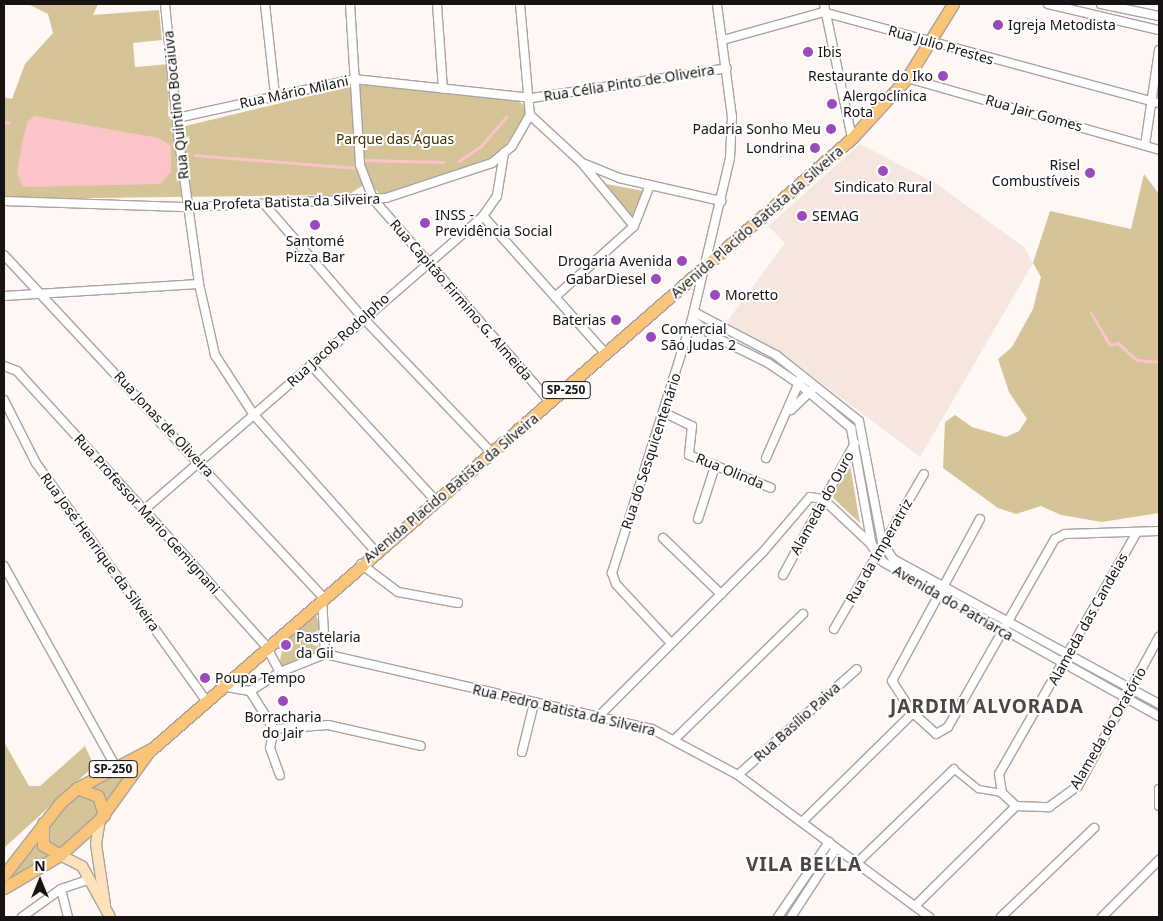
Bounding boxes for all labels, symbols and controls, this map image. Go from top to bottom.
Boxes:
place label: Igreja Metodista [1008,17,1116,33]
marker: Igreja Metodista [992,19,1004,31]
street label: Rua Julio Prestes [886,22,996,68]
street label: Rua Quintino Bocaiúva [160,30,192,180]
place label: Ibis [818,44,842,60]
marker: Ibis [802,46,814,58]
street label: Rua Célia Pinto de Oliveira [543,61,715,105]
place label: Restaurante do Iko [808,68,933,84]
marker: Restaurante do Iko [937,70,949,82]
street label: Rua Mário Milani [238,72,350,112]
place label: Alergoclínica Rota [843,88,927,120]
street label: Rua Jair Gomes [984,91,1084,135]
marker: Alergoclínica Rota [825,97,839,111]
place label: Padaria Sonho Meu [693,121,821,137]
marker: Padaria Sonho Meu [825,123,837,135]
park label: Parque das Águas [336,131,454,147]
place label: Londrina [746,140,805,156]
street label: Avenida Placido Batista da Silveira [667,142,847,302]
marker: Londrina [809,142,821,154]
place label: Risel Combustíveis [992,157,1080,190]
marker: Sindicato Rural [877,165,889,177]
marker: Risel Combustíveis [1084,167,1096,179]
place label: Sindicato Rural [834,179,932,195]
street label: Rua Profeta Batista da Silveira [184,190,380,214]
place label: INSS - Previdência Social [435,207,552,240]
place label: SEMAG [812,208,859,224]
marker: SEMAG [796,210,808,222]
street label: Rua Capitão Firmino G. Almeida [386,216,536,384]
marker: INSS - Previdência Social [419,217,431,229]
marker: Santomé Pizza Bar [309,219,321,231]
place label: Santomé Pizza Bar [285,233,345,266]
place label: Drogaria Avenida [558,253,672,269]
marker: Drogaria Avenida [676,255,688,267]
place label: GabarDiesel [566,271,646,287]
marker: GabarDiesel [650,273,662,285]
place label: Moretto [725,287,778,303]
marker: Moretto [709,289,721,301]
street label: Rua Jacob Rodolpho [283,290,393,390]
place label: Baterias [552,312,606,328]
marker: Baterias [610,314,622,326]
place label: Comercial São Judas 2 [661,321,736,354]
marker: Comercial São Judas 2 [645,331,657,343]
street label: Rua Jonas de Oliveira [111,368,217,480]
street label: Rua do Sesquicentenário [618,371,684,531]
road number: SP-250 [541,380,591,400]
street label: Avenida Placido Batista da Silveira [360,410,542,566]
street label: Rua Professor Mario Gemignani [71,431,223,597]
street label: Alameda do Ouro [787,448,857,558]
street label: Rua Olinda [693,450,767,492]
street label: Rua José Henrique da Silveira [37,470,163,634]
street label: Rua da Imperatriz [842,496,916,606]
street label: Alameda das Candeias [1045,550,1131,688]
street label: Avenida do Patriarca [890,562,1016,644]
place label: Pastelaria da Gii [296,629,361,662]
marker: Pastelaria da Gii [280,639,292,651]
street label: Alameda do Oratório [1066,664,1150,792]
place label: Poupa Tempo [215,670,306,686]
marker: Poupa Tempo [199,672,211,684]
street label: Rua Basílio Paiva [750,679,844,765]
street label: Rua Pedro Batista da Silveira [471,681,657,739]
marker: Borracharia do Jair [277,695,289,707]
district label: JARDIM ALVORADA [888,696,1086,718]
place label: Borracharia do Jair [244,709,322,742]
road number: SP-250 [88,760,138,779]
district label: VILA BELLA [745,854,863,876]
north arrow [15,856,65,906]
text: N [34,856,46,875]

